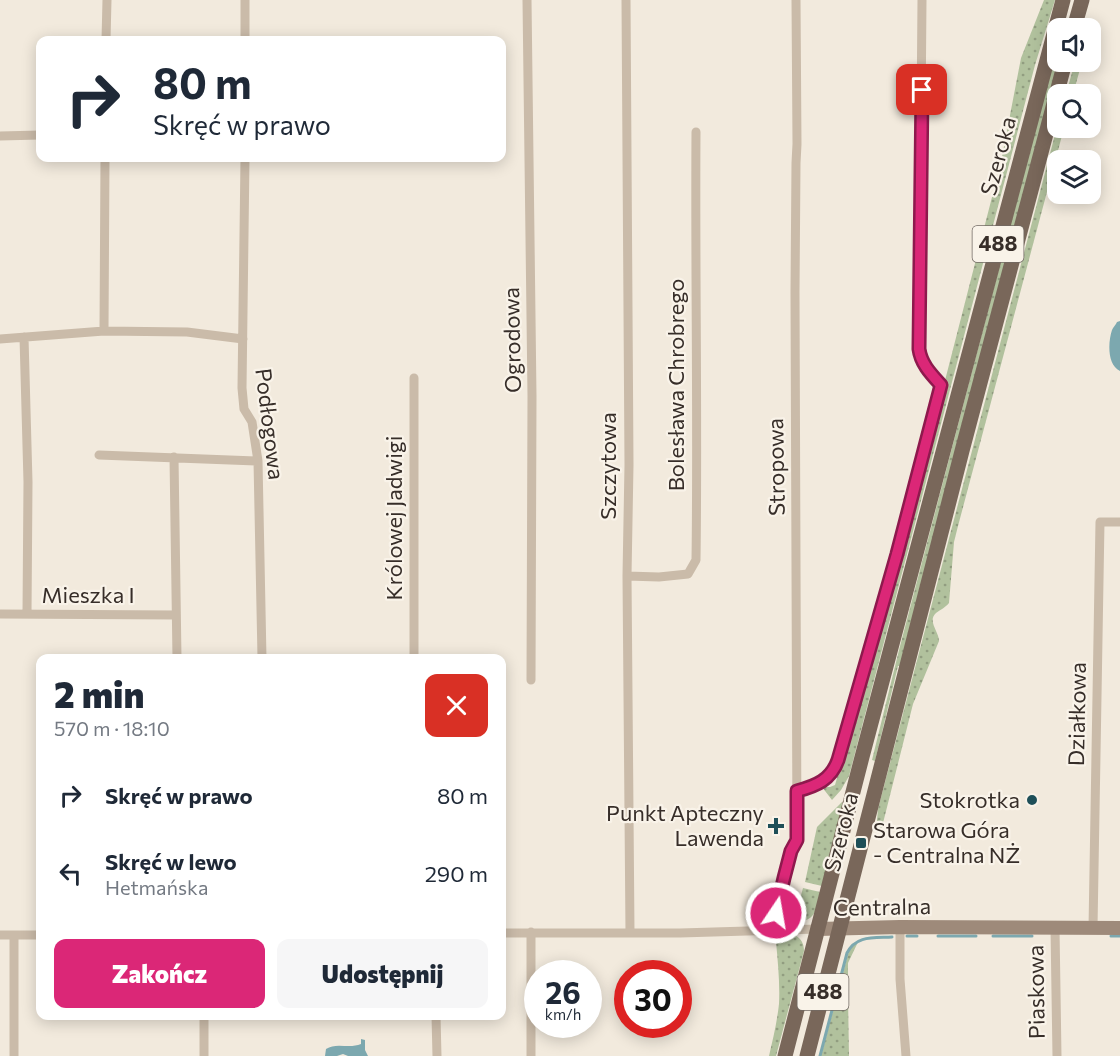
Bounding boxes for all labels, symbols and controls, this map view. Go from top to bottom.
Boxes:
map controls [1047,18,1101,204]
button: sound [1047,18,1101,72]
text: 80 m [153,56,252,108]
icon: right [54,60,132,138]
pin [896,64,947,115]
icon: arrive [905,73,938,106]
button: search [1047,84,1101,138]
text: Skręć w prawo [153,108,331,141]
street label: Szeroka [974,114,1021,198]
button: layers [1047,150,1101,204]
road number: 488 [972,226,1024,262]
street label: Bolesława Chrobrego [662,279,689,491]
street label: Ogrodowa [497,287,526,393]
street label: Podłogowa [250,367,291,481]
street label: Szczytowa [594,412,621,520]
street label: Stropowa [761,418,790,516]
street label: Królowej Jadwigi [380,436,407,600]
street label: Mieszka I [41,581,135,608]
street label: Działkowa [1062,662,1091,766]
text: 2 min [54,671,144,715]
button: close [425,674,488,737]
text: 570 m · 18:10 [54,716,170,740]
icon: right [54,779,87,812]
text: Skręć w prawo [105,782,253,809]
text: 80 m [437,782,488,809]
place label: Stokrotka [920,786,1020,813]
street label: Szeroka [818,790,863,874]
marker: Stokrotka [1025,793,1039,807]
place label: Punkt Apteczny Lawenda [606,799,764,851]
place label: Starowa Góra - Centralna NŻ [873,816,1020,868]
marker: Punkt Apteczny Lawenda [769,819,783,833]
marker: Starowa Góra - Centralna NŻ [854,836,868,850]
text: Skręć w lewo [105,848,237,875]
icon: left [54,857,87,890]
text: 290 m [425,860,488,887]
text: Hetmańska [105,875,208,899]
position arrow [744,881,808,945]
street label: Centralna [833,892,931,921]
button: Zakończ [54,939,265,1008]
button: Udostępnij [277,939,488,1008]
street label: Piaskowa [1021,945,1050,1039]
speed limit sign: 30 [614,960,692,1038]
text: 26 [545,973,581,1010]
road number: 488 [798,974,848,1010]
text: km/h [545,1005,581,1023]

